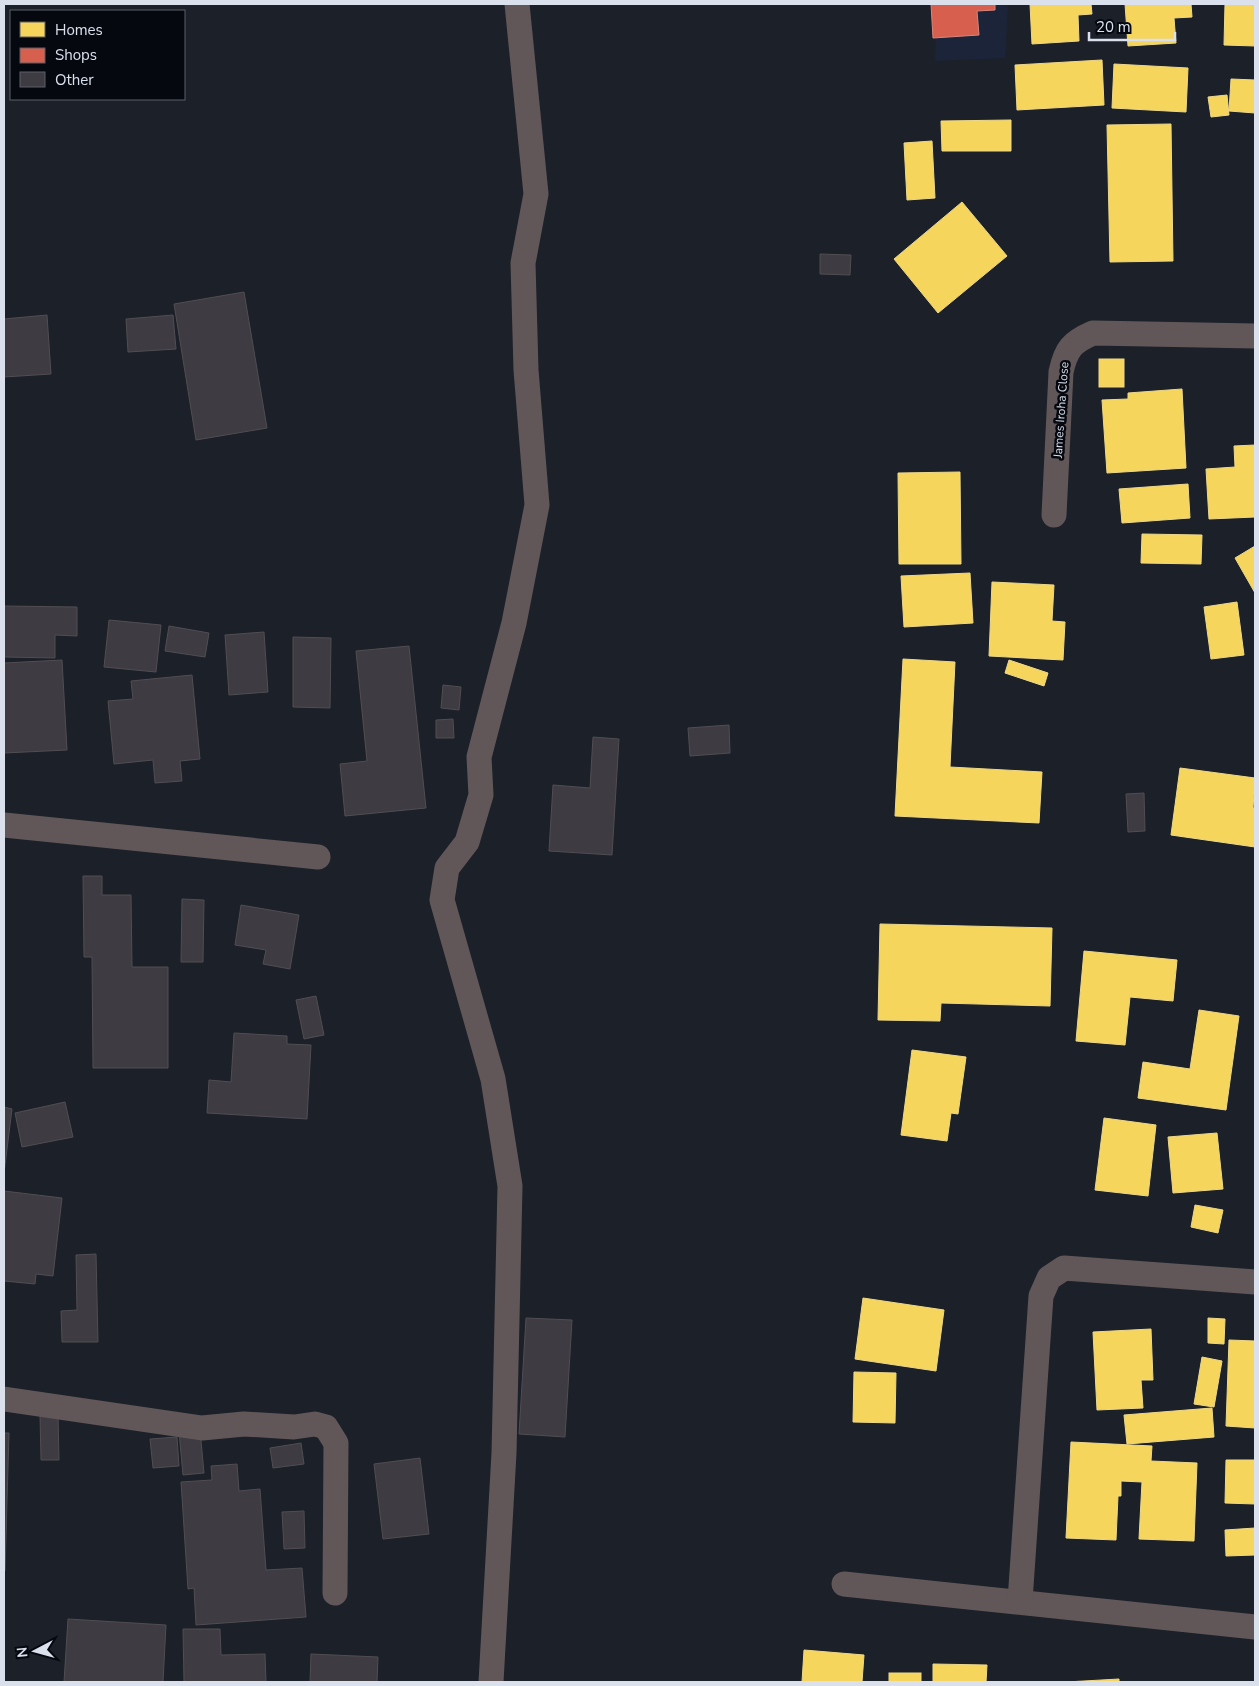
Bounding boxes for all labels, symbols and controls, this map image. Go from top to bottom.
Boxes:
legend [10,10,185,100]
scale bar [1089,10,1175,42]
text: 20 m [1096,17,1131,37]
text: Homes [55,20,103,40]
text: Shops [55,45,97,65]
text: Other [55,70,94,90]
street label: James Iroha Close [1050,361,1072,460]
north arrow [10,1626,60,1676]
text: N [13,1646,33,1659]

